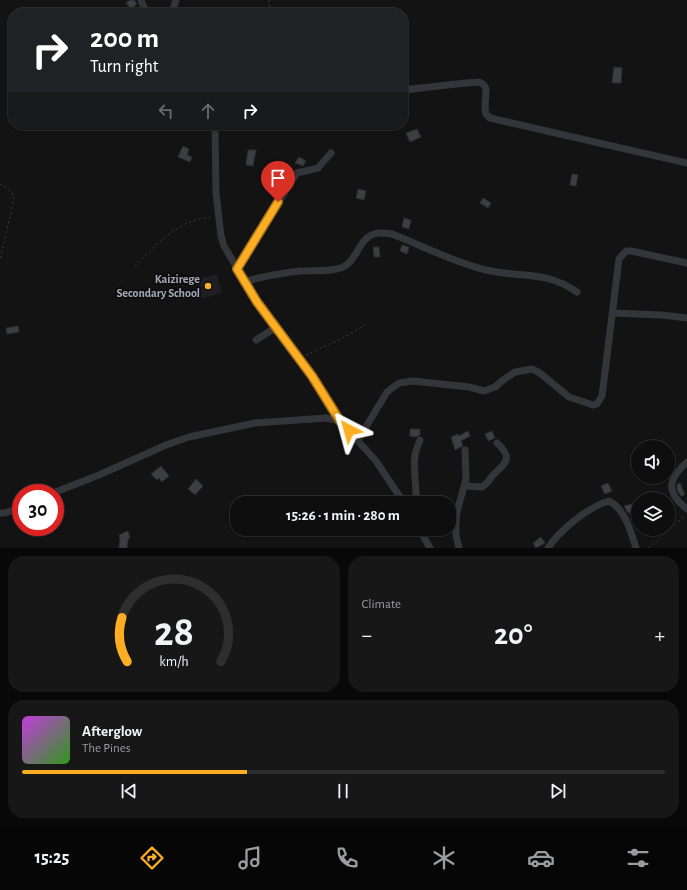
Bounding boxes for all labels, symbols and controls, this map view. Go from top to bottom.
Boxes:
icon: right [24,24,76,76]
text: 200 m [90,25,159,53]
text: Turn right [90,58,159,76]
icon: left [155,100,177,122]
icon: ahead [197,100,219,122]
icon: right [239,100,261,122]
pin [261,161,295,202]
icon: arrive [267,167,289,189]
place label: Kaizirege Secondary School [117,273,200,300]
marker: Kaizirege Secondary School [203,281,213,291]
position arrow [328,409,370,451]
map controls [631,440,675,536]
button: sound [631,440,675,484]
speed limit sign: 30 [12,484,64,536]
button: layers [631,492,675,536]
text: 15:26 · 1 min · 280 m [286,508,400,523]
text: Climate [362,598,401,611]
text: 28 [154,612,194,653]
text: 20° [494,620,533,650]
text: − [362,624,372,646]
text: + [654,624,665,646]
text: km/h [159,655,188,669]
text: Afterglow [82,724,142,739]
text: The Pines [82,742,131,755]
icon: previous [118,780,140,802]
icon: pause [332,780,354,802]
icon: next [547,780,569,802]
icon: directions [138,844,166,872]
icon: music [236,844,264,872]
icon: phone [333,844,361,872]
icon: climate [430,844,458,872]
icon: car [527,844,555,872]
icon: filters [624,844,652,872]
text: 15:25 [35,849,69,867]

